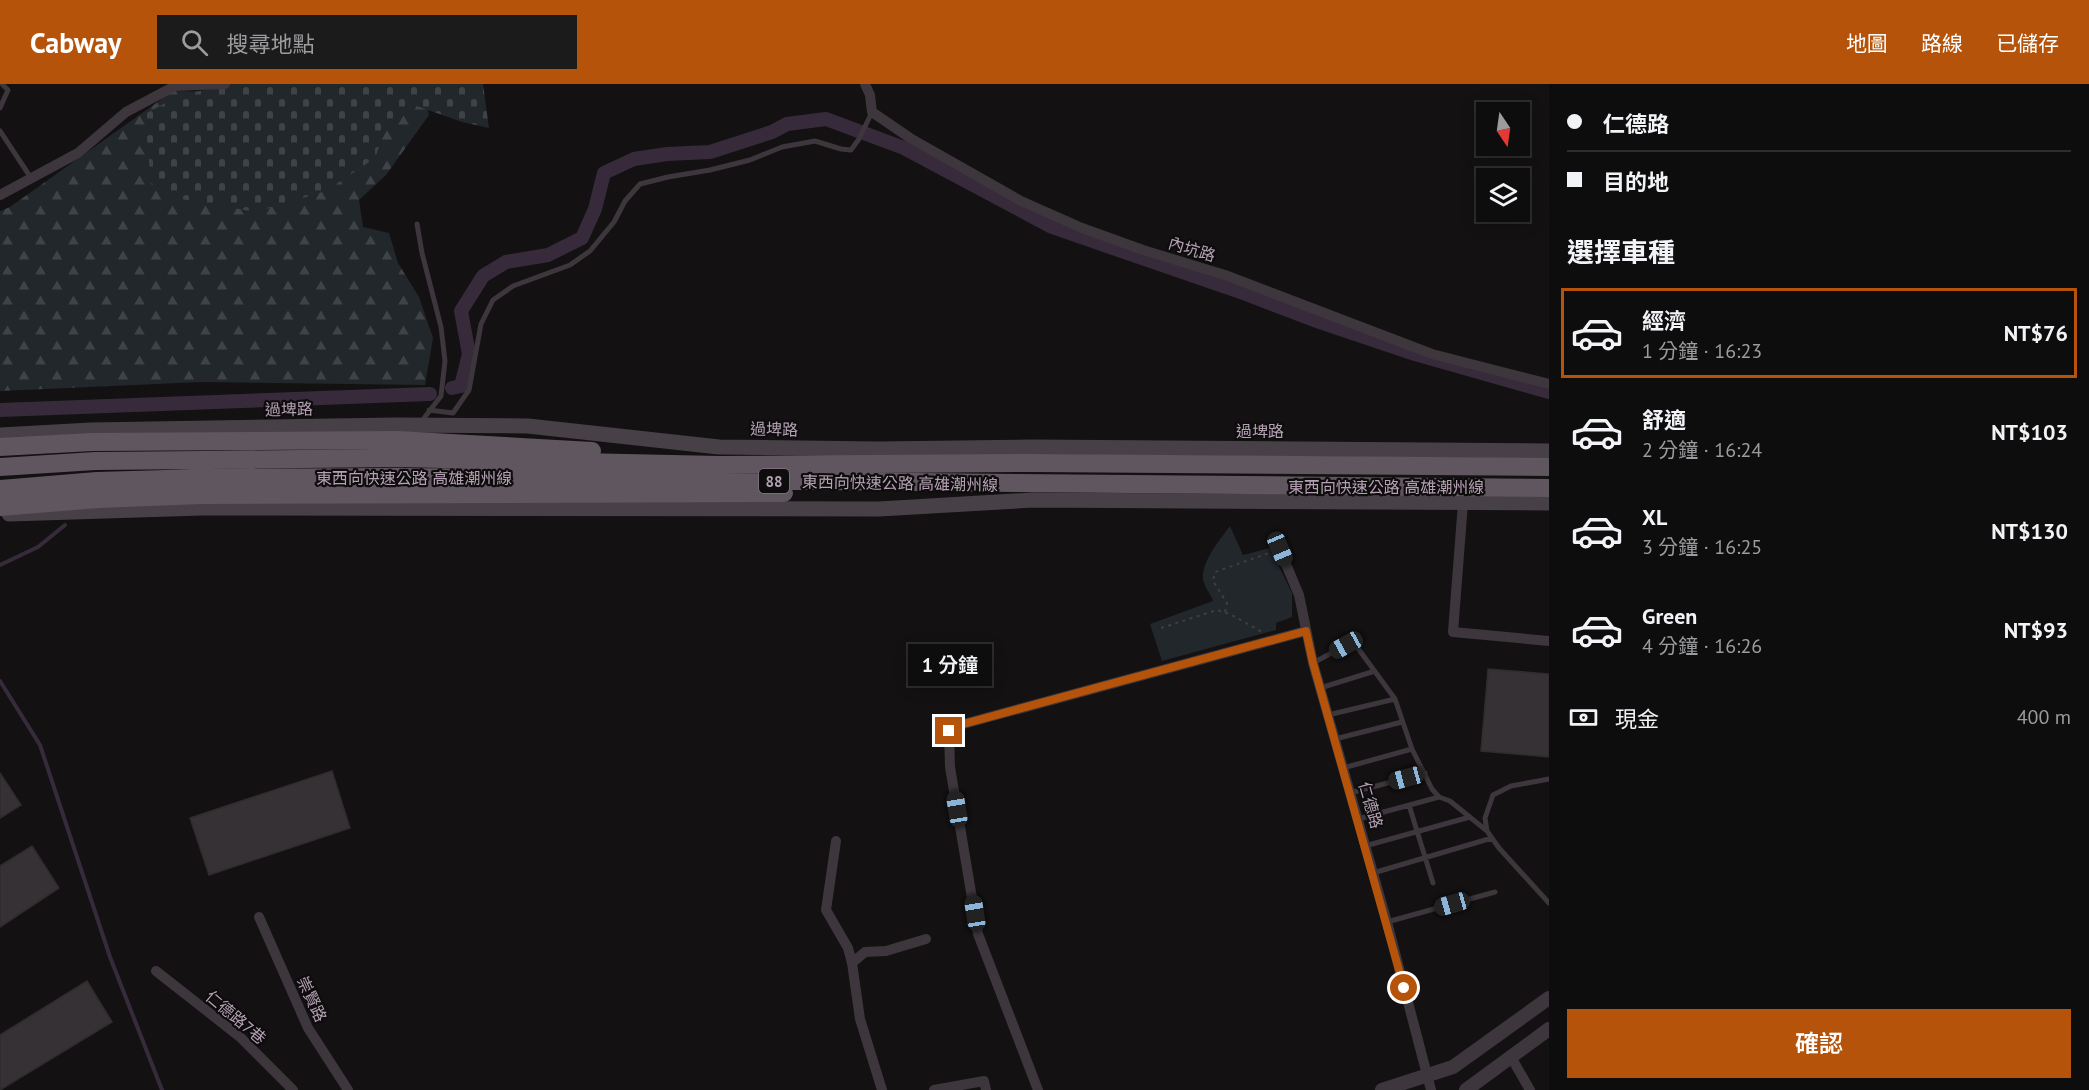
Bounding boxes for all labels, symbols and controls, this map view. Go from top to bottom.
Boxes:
search box [157,15,577,69]
text: Cabway [30,24,121,61]
icon: search [178,26,211,59]
text: 搜尋地點 [226,30,314,58]
text: 地圖 [1846,30,1888,57]
text: 路線 [1921,30,1963,57]
text: 已儲存 [1996,30,2059,57]
north arrow [1476,102,1530,156]
map controls [1476,102,1530,222]
text: 仁德路 [1603,110,1669,138]
button: layers [1476,168,1530,222]
text: 目的地 [1603,168,1669,196]
street label: 內坑路 [1166,232,1218,266]
text: 選擇車種 [1567,235,1675,269]
icon: car [1570,306,1624,360]
text: 經濟 [1642,307,1686,335]
text: NT$76 [2004,319,2068,347]
text: 1 分鐘 · 16:23 [1642,338,1762,364]
street label: 過埤路 [265,399,313,419]
icon: car [1570,405,1624,459]
text: 舒適 [1642,406,1686,434]
text: NT$103 [1991,418,2068,446]
street label: 過埤路 [750,419,798,439]
street label: 過埤路 [1236,421,1284,441]
text: 2 分鐘 · 16:24 [1642,437,1762,463]
street label: 東西向快速公路 高雄潮州線 [316,468,512,488]
road number: 88 [759,469,789,493]
street label: 東西向快速公路 高雄潮州線 [802,471,998,495]
street label: 東西向快速公路 高雄潮州線 [1288,477,1484,497]
text: XL [1642,503,1667,531]
icon: car [1570,504,1624,558]
text: NT$130 [1991,517,2068,545]
car [1265,529,1295,569]
text: 3 分鐘 · 16:25 [1642,534,1762,560]
text: Green [1642,602,1697,630]
icon: car [1570,603,1624,657]
text: NT$93 [2004,616,2068,644]
car [1326,628,1366,662]
text: 4 分鐘 · 16:26 [1642,633,1762,659]
callout: 1 分鐘 [907,644,991,686]
text: 1 分鐘 [922,652,978,678]
icon: cash [1567,701,1600,734]
text: 400 m [2017,704,2071,730]
text: 現金 [1615,705,1659,733]
route end [935,717,962,744]
car [1386,765,1426,791]
street label: 仁德路 [1355,779,1387,831]
car [945,790,969,828]
car [1432,890,1472,918]
car [963,894,987,932]
street label: 崇賢路 [293,973,331,1025]
route start [1390,974,1417,1001]
street label: 仁德路7巷 [202,986,270,1048]
button: 確認 [1567,1009,2071,1078]

